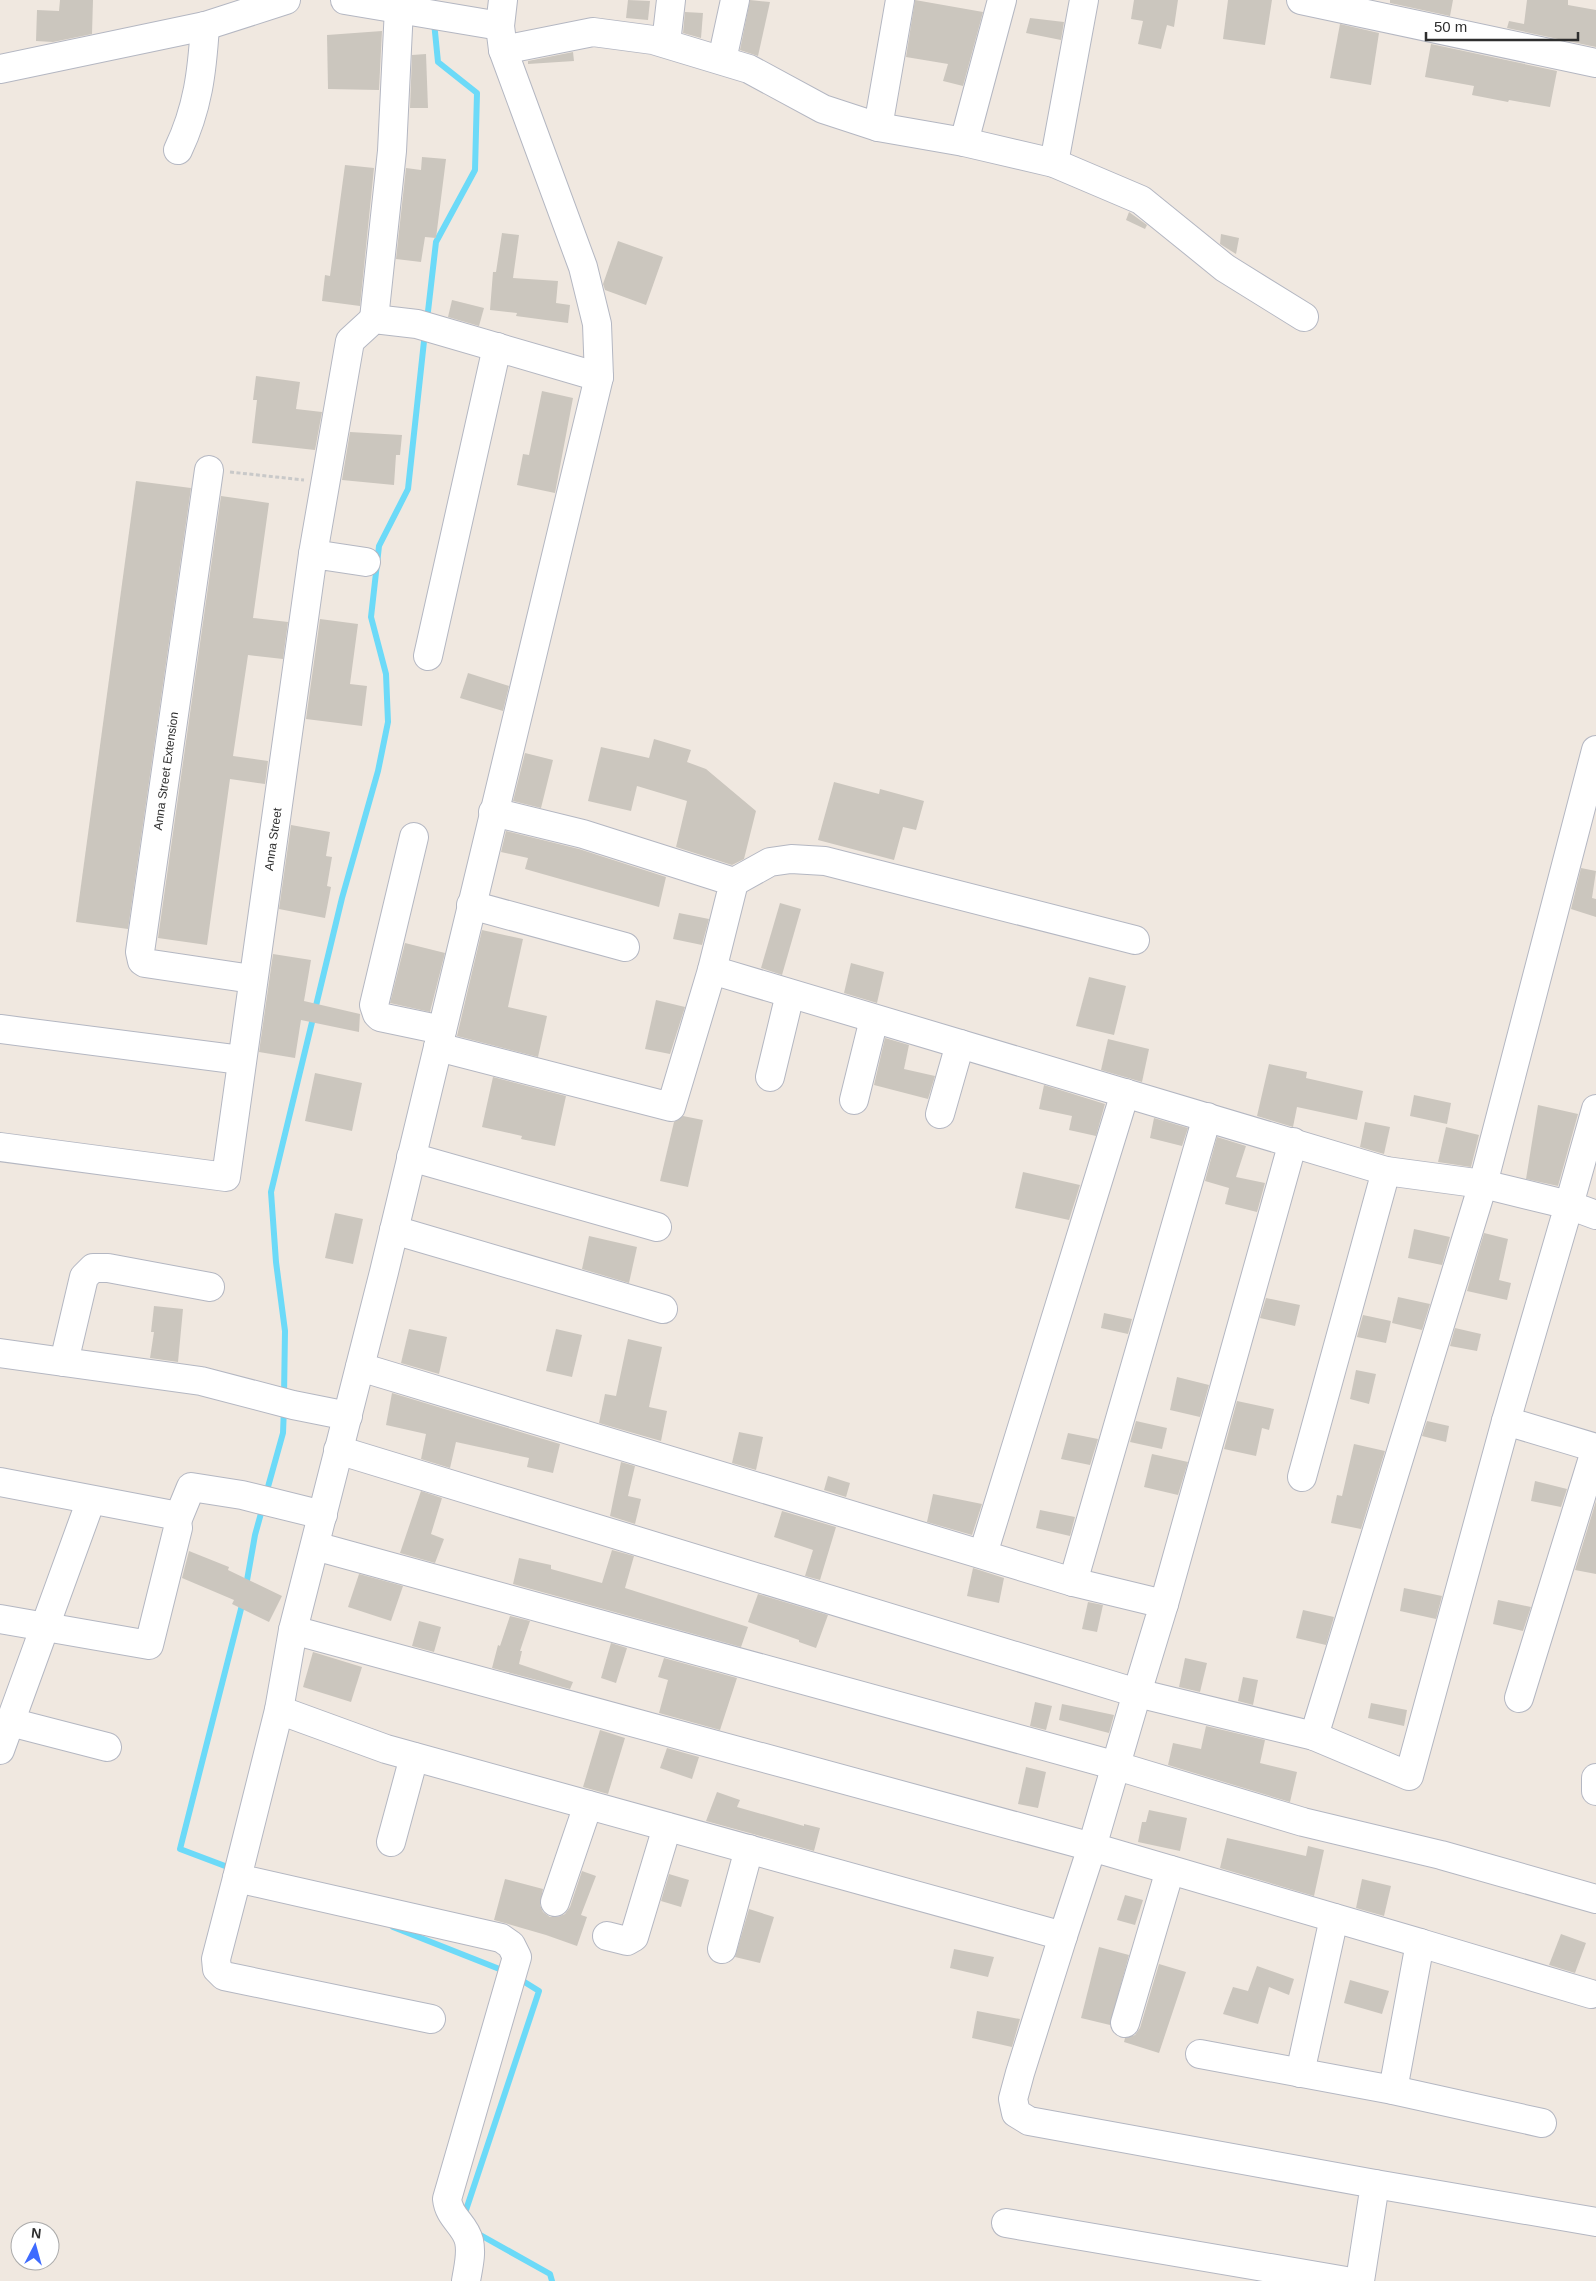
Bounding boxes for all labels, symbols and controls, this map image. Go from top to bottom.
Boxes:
scale bar [1426,10,1578,42]
text: 50 m [1434,18,1467,35]
street label: Anna Street Extension [151,711,181,831]
street label: Anna Street [262,806,285,872]
north arrow [10,2221,60,2271]
text: N [30,2225,42,2242]

